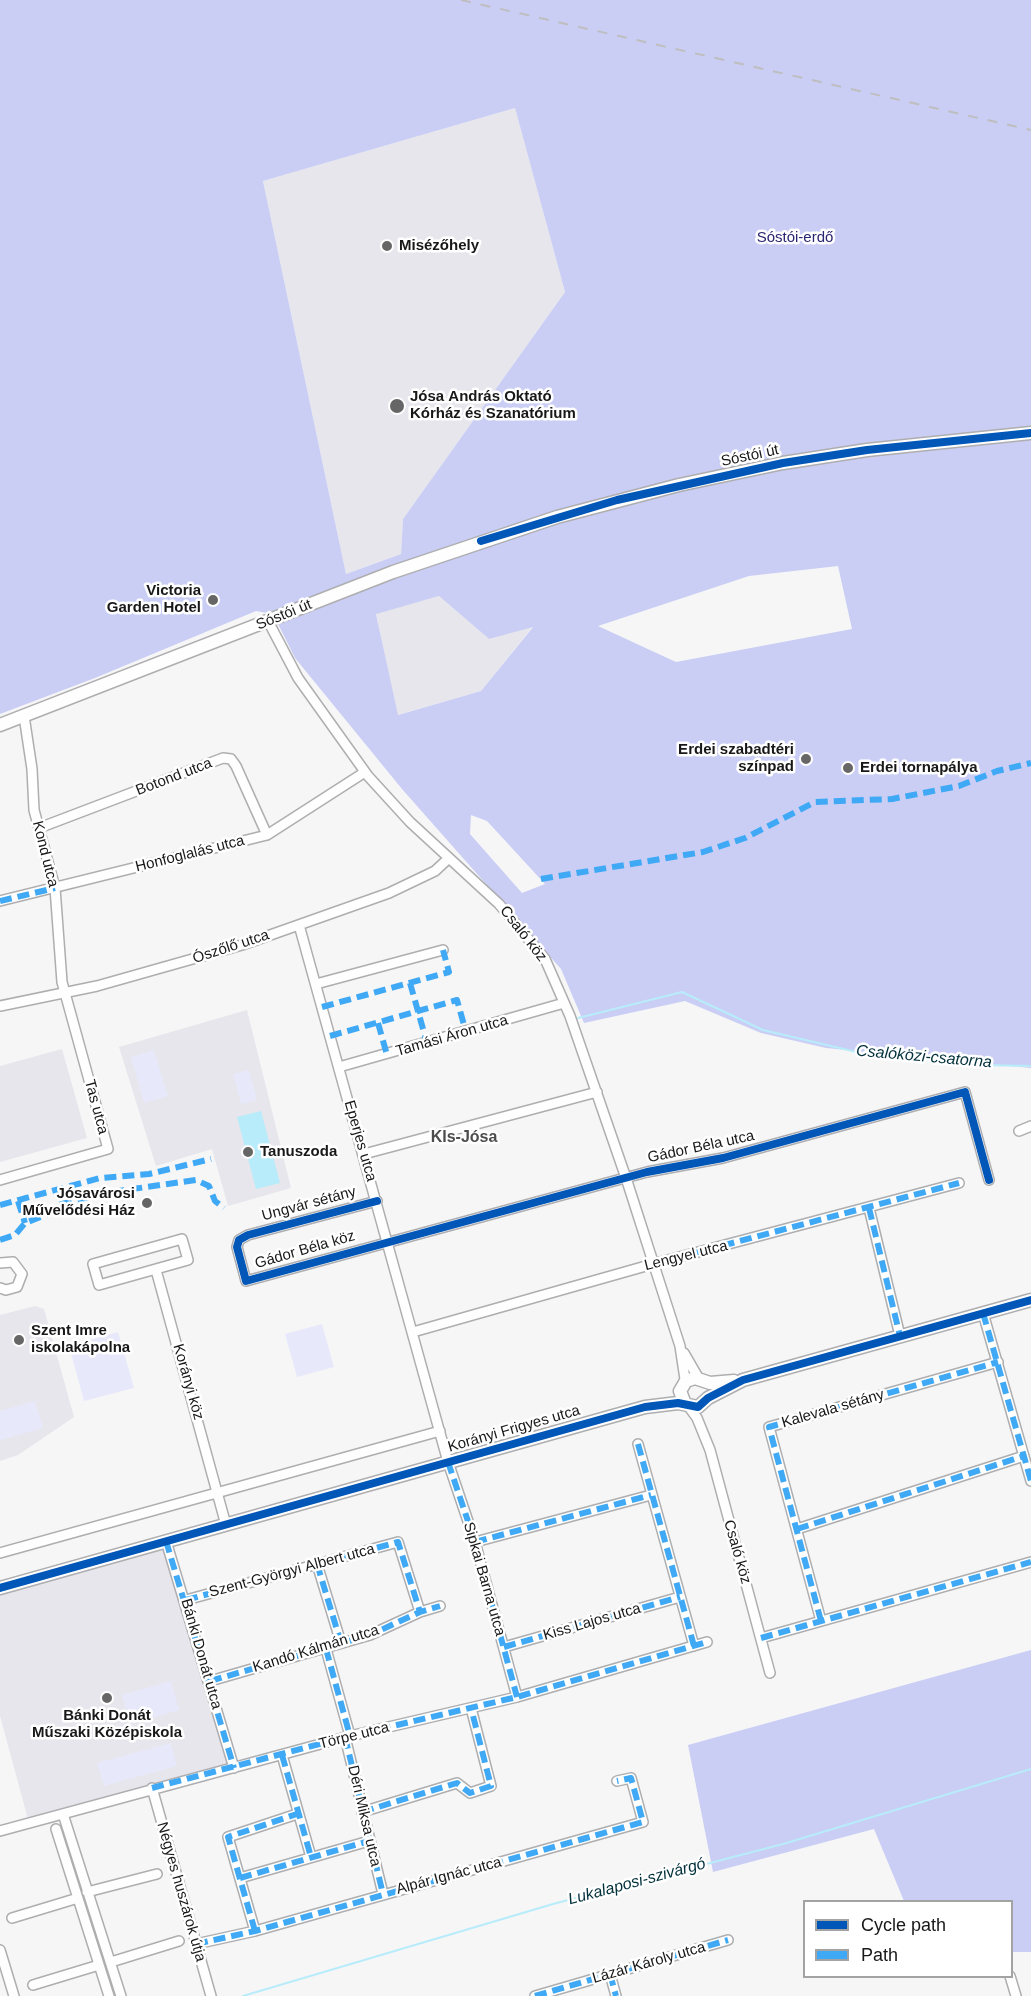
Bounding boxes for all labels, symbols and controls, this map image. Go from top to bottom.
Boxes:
park label: Sóstói-erdő [757,229,833,247]
place label: Misézőhely [399,237,479,255]
marker: Misézőhely [380,239,394,253]
place label: Jósa András Oktató Kórház és Szanatórium [410,388,576,423]
marker: Jósa András Oktató Kórház és Szanatórium [388,397,406,415]
street label: Sóstói út [720,441,780,471]
place label: Victoria Garden Hotel [107,582,201,617]
marker: Victoria Garden Hotel [206,593,220,607]
street label: Sóstói út [254,596,314,634]
place label: Erdei szabadtéri színpad [678,741,794,776]
marker: Erdei szabadtéri színpad [799,752,813,766]
street label: Botond utca [133,754,215,800]
place label: Erdei tornapálya [860,759,978,777]
marker: Erdei tornapálya [841,761,855,775]
street label: Kond utca [28,819,62,889]
street label: Honfoglalás utca [134,832,246,876]
street label: Csaló köz [496,903,550,965]
street label: Ószőlő utca [191,926,271,968]
street label: Tamási Áron utca [394,1011,510,1061]
water label: Csalóközi-csatorna [855,1042,993,1072]
street label: Tas utca [80,1078,112,1136]
street label: Eperjes utca [340,1098,380,1184]
street label: Gádor Béla utca [646,1127,756,1167]
district label: KIs-Jósa [431,1128,497,1148]
place label: Tanuszoda [260,1143,337,1161]
marker: Tanuszoda [241,1145,255,1159]
street label: Ungvár sétány [260,1183,358,1225]
place label: Jósavárosi Művelődési Ház [22,1185,135,1220]
marker: Jósavárosi Művelődési Ház [140,1196,154,1210]
street label: Gádor Béla köz [253,1227,357,1273]
street label: Lengyel utca [643,1237,729,1275]
place label: Szent Imre iskolakápolna [31,1322,130,1357]
marker: Szent Imre iskolakápolna [12,1333,26,1347]
street label: Korányi köz [169,1342,207,1422]
street label: Kalevala sétány [780,1386,886,1432]
street label: Korányi Frigyes utca [446,1402,582,1456]
street label: Csaló köz [719,1518,755,1586]
street label: Sipkai Barna utca [459,1520,509,1638]
street label: Szent-Györgyi Albert utca [207,1540,377,1602]
street label: Bánki Donát utca [177,1597,225,1711]
street label: Kiss Lajos utca [541,1599,643,1645]
street label: Kandó Kálmán utca [251,1621,381,1677]
marker: Bánki Donát Műszaki Középiskola [100,1691,114,1705]
place label: Bánki Donát Műszaki Középiskola [32,1707,182,1742]
street label: Törpe utca [317,1719,391,1753]
street label: Déri Miksa utca [344,1764,384,1868]
street label: Négyes huszárok útja [152,1820,210,1964]
street label: Alpár Ignác utca [394,1853,504,1899]
water label: Lukalaposi-szivárgó [566,1854,708,1910]
legend [803,1900,1013,1978]
text: Cycle path [861,1915,946,1935]
street label: Lázár Károly utca [590,1938,708,1988]
text: Path [861,1945,898,1965]

